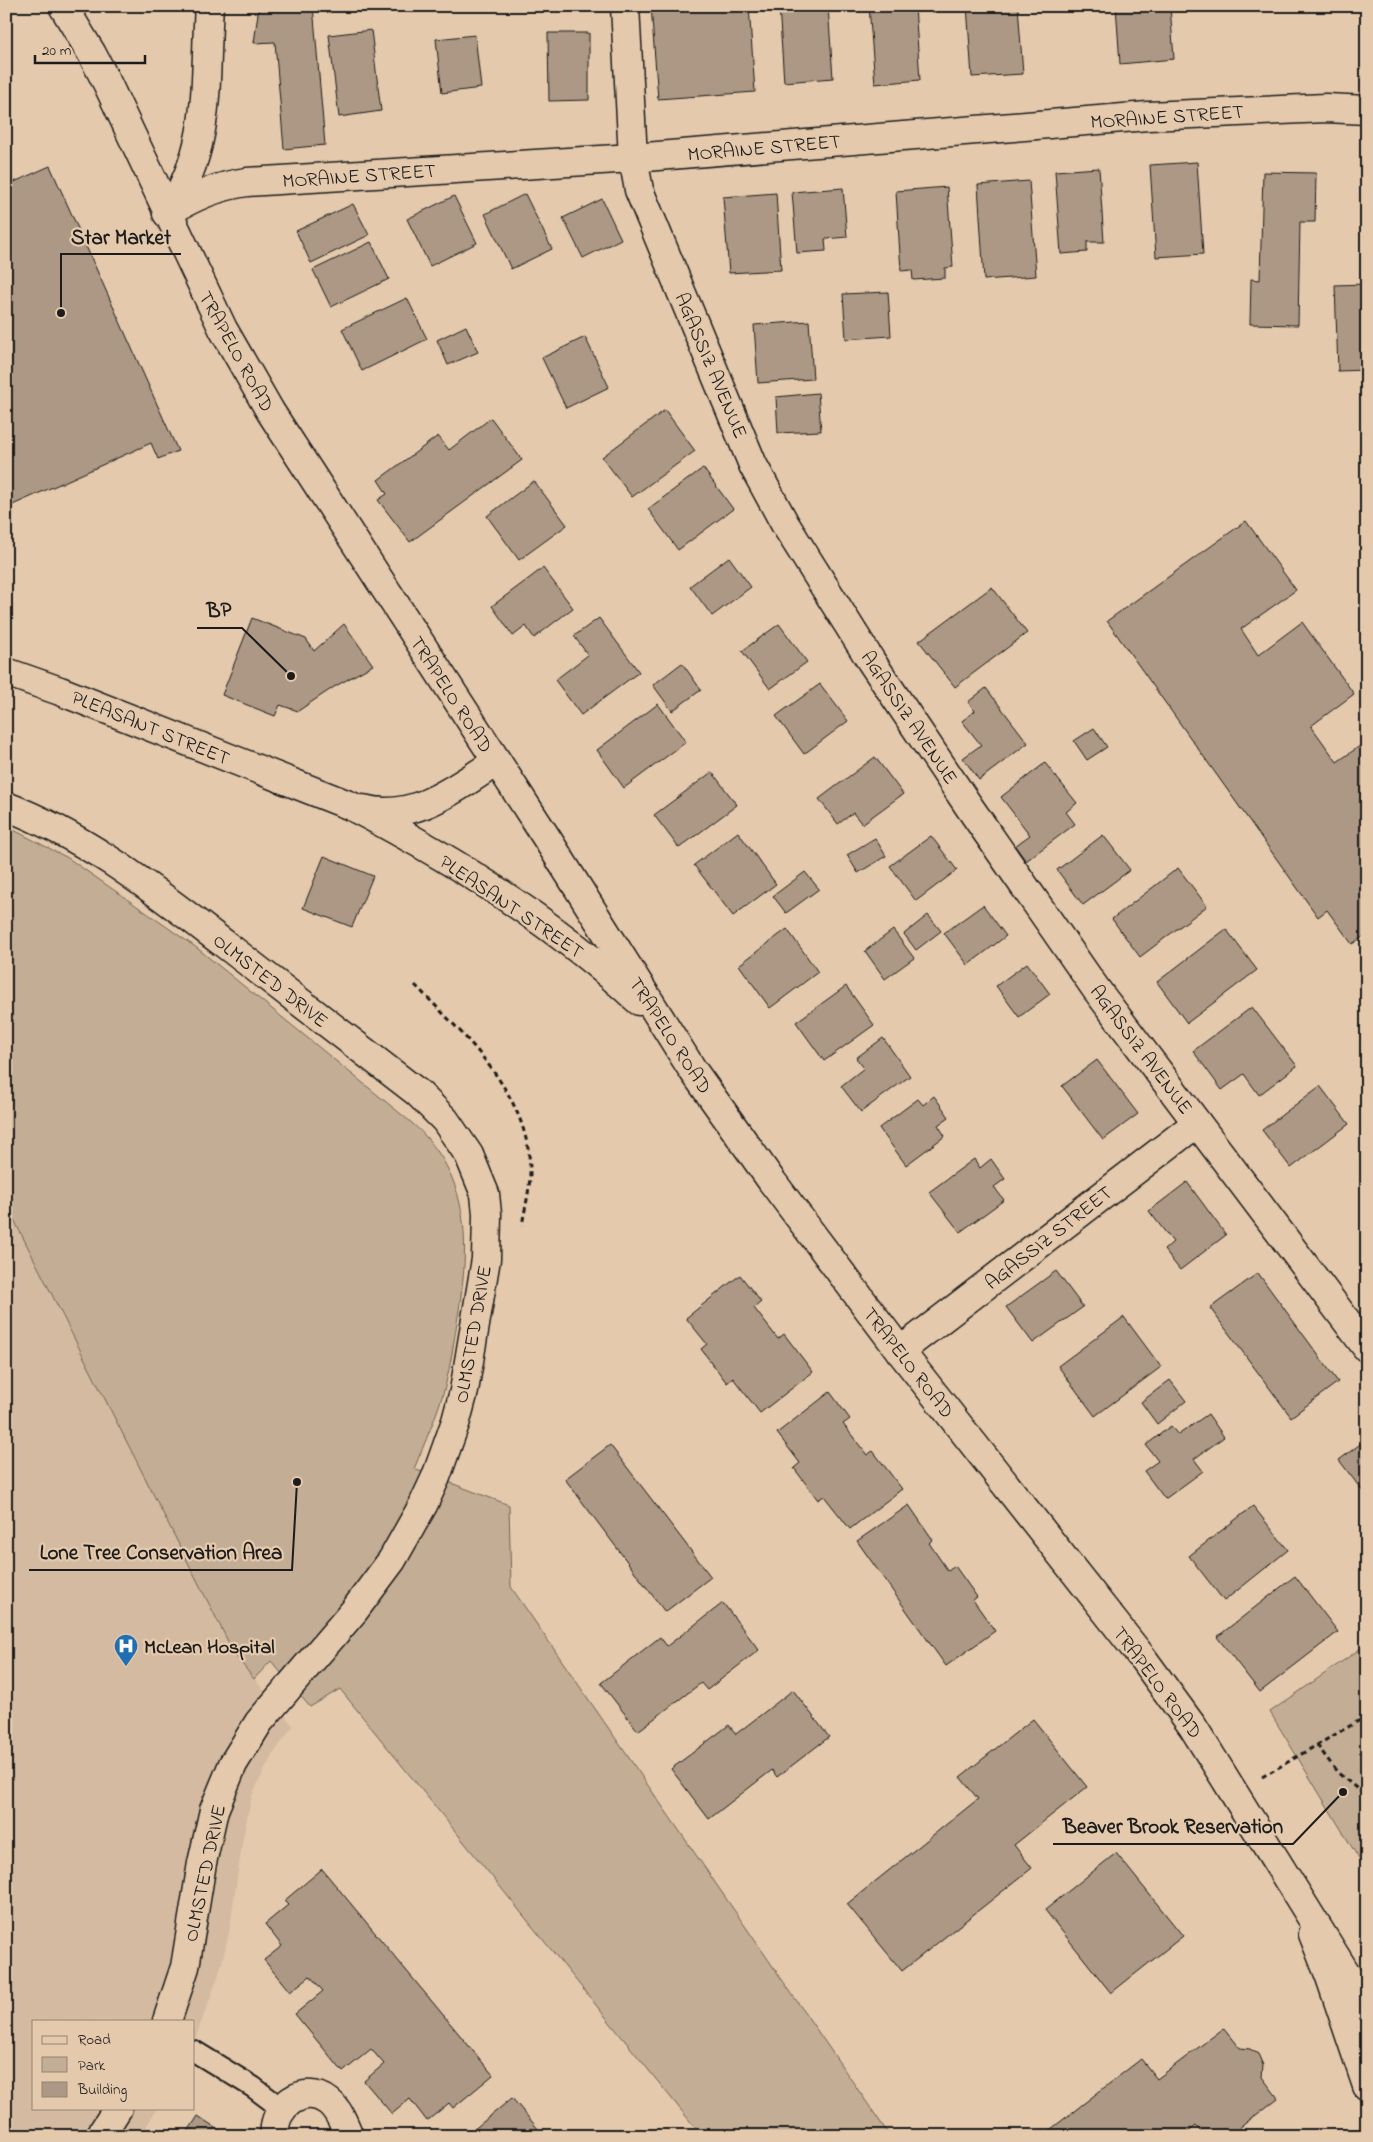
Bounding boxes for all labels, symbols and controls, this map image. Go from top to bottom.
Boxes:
scale bar [35,32,145,64]
text: 20 m [42,40,72,62]
street label: MORAINE STREET [1089,99,1245,138]
street label: MORAINE STREET [686,128,842,171]
street label: MORAINE STREET [281,158,437,197]
callout: Star Market [61,218,181,254]
text: Star Market [71,224,172,254]
street label: TRAPELO ROAD [190,286,280,418]
street label: AGASSIZ AVENUE [666,288,754,443]
callout: BP [197,592,242,628]
text: BP [205,597,232,627]
street label: TRAPELO ROAD [401,631,499,760]
street label: AGASSIZ AVENUE [852,646,964,791]
street label: PLEASANT STREET [67,684,234,774]
street label: PLEASANT STREET [433,849,589,967]
street label: OLMSTED DRIVE [206,928,333,1036]
street label: TRAPELO ROAD [620,972,718,1101]
street label: AGASSIZ AVENUE [1081,979,1199,1122]
street label: AGASSIZ STREET [980,1180,1120,1298]
street label: OLMSTED DRIVE [448,1263,501,1406]
street label: TRAPELO ROAD [854,1302,960,1425]
callout: Lone Tree Conservation Area [29,1534,292,1570]
text: Lone Tree Conservation Area [40,1539,282,1569]
street label: TRAPELO ROAD [1104,1621,1208,1746]
hospital icon: McLean Hospital [113,1633,139,1667]
place label: McLean Hospital [144,1634,275,1663]
street label: OLMSTED DRIVE [178,1802,235,1945]
callout: Beaver Brook Reservation [1053,1808,1293,1844]
text: Beaver Brook Reservation [1062,1813,1283,1843]
legend [32,2020,195,2110]
text: Road [78,2029,111,2051]
text: Park [78,2055,106,2077]
text: Building [77,2079,127,2102]

